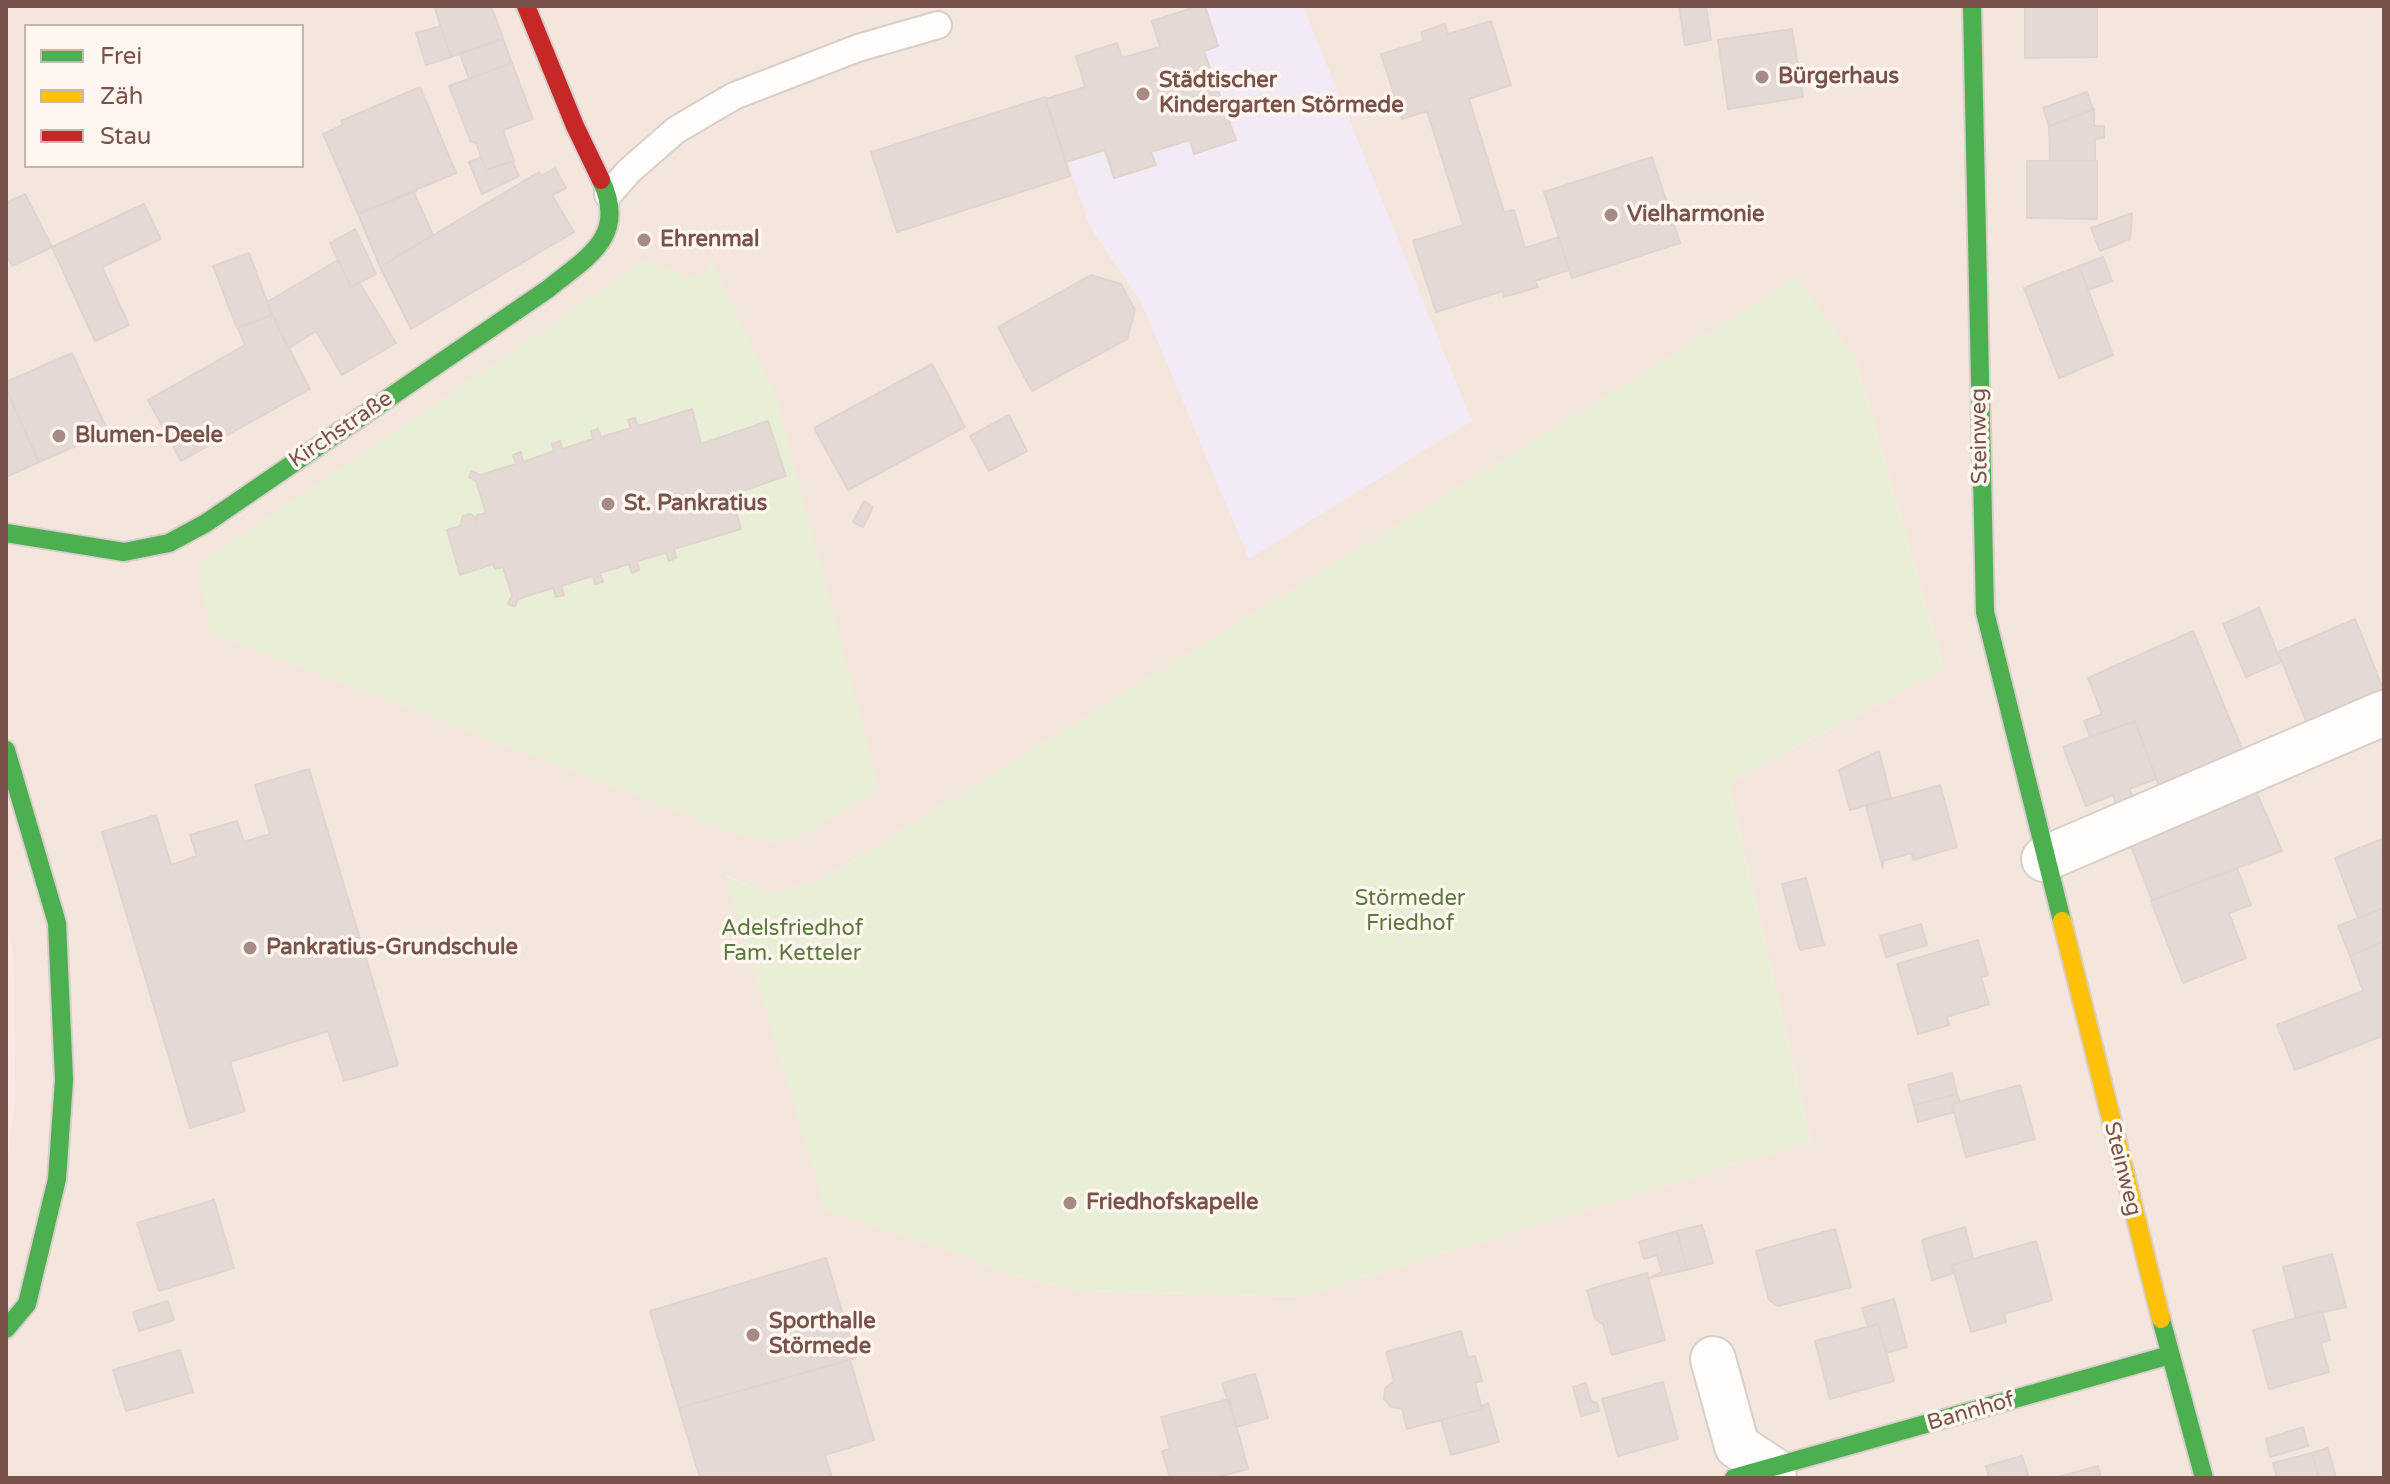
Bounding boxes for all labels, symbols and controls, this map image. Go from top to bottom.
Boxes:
legend [24,24,304,168]
text: Frei [100,42,142,71]
place label: Bürgerhaus [1778,64,1899,90]
place label: Städtischer Kindergarten Störmede [1159,68,1404,120]
marker: Bürgerhaus [1753,68,1771,86]
text: Zäh [100,82,143,111]
marker: Städtischer Kindergarten Störmede [1134,85,1152,103]
text: Stau [100,122,151,151]
place label: Vielharmonie [1627,202,1765,228]
marker: Vielharmonie [1602,206,1620,224]
place label: Ehrenmal [660,227,759,253]
marker: Ehrenmal [635,231,653,249]
street label: Kirchstraße [284,386,398,474]
street label: Steinweg [1966,388,1994,484]
place label: Blumen-Deele [75,423,223,449]
marker: Blumen-Deele [50,427,68,445]
place label: St. Pankratius [624,491,767,517]
marker: St. Pankratius [599,495,617,513]
park label: Störmeder Friedhof [1355,886,1465,938]
park label: Adelsfriedhof Fam. Ketteler [721,916,863,968]
place label: Pankratius-Grundschule [266,935,518,961]
marker: Pankratius-Grundschule [241,939,259,957]
street label: Steinweg [2098,1119,2146,1219]
place label: Friedhofskapelle [1086,1190,1259,1216]
marker: Friedhofskapelle [1061,1194,1079,1212]
place label: Sporthalle Störmede [769,1309,876,1360]
marker: Sporthalle Störmede [744,1326,762,1344]
street label: Bannhof [1924,1387,2018,1437]

